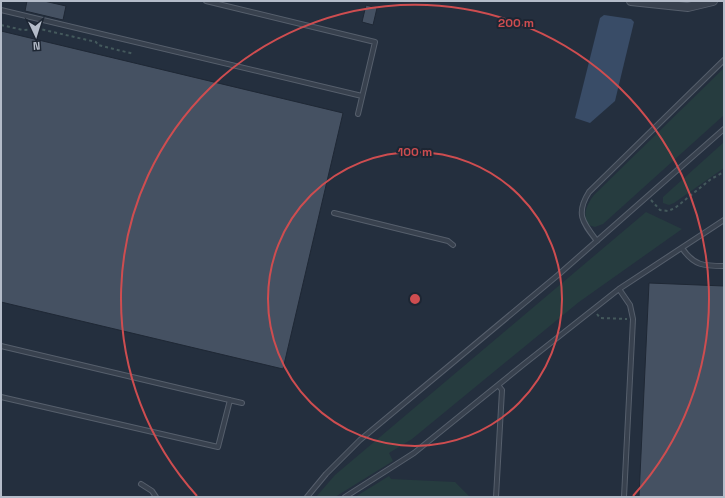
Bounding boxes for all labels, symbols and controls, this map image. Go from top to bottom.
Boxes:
text: 200 m [498,15,534,31]
north arrow [16,16,56,56]
text: N [33,39,41,53]
text: 100 m [398,144,432,160]
centre of rings [408,292,422,306]

